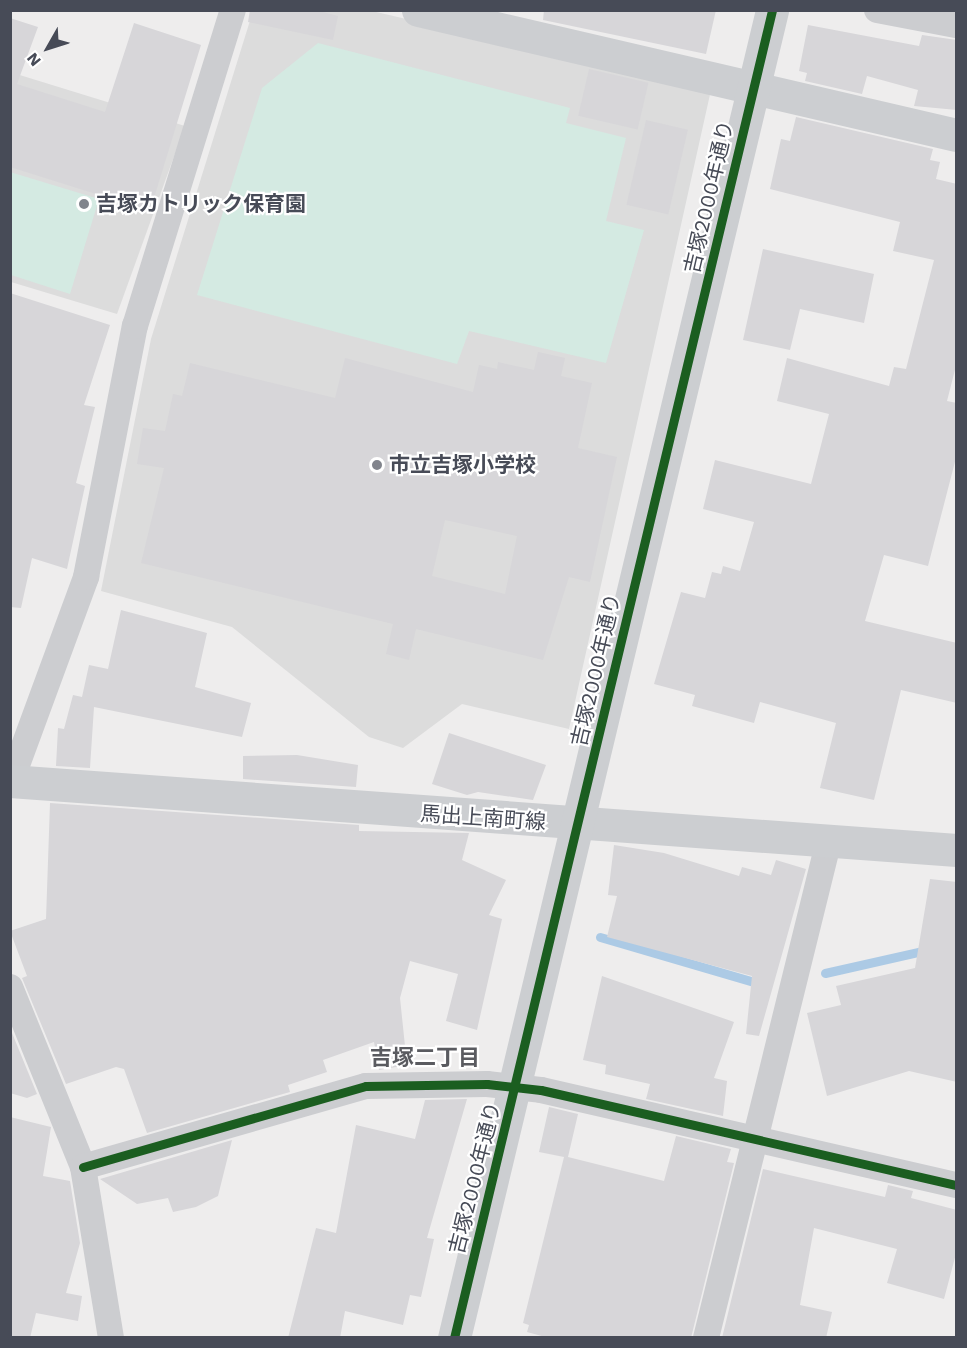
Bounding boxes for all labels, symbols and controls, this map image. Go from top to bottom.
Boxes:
north arrow [18,18,78,78]
text: N [23,49,45,70]
street label: 吉塚2000年通り [679,118,739,276]
place label: 吉塚カトリック保育園 [96,191,306,217]
marker: 吉塚カトリック保育園 [77,197,91,211]
place label: 市立吉塚小学校 [389,452,536,478]
marker: 市立吉塚小学校 [370,458,384,472]
street label: 吉塚2000年通り [566,591,626,749]
street label: 馬出上南町線 [419,801,547,835]
district label: 吉塚二丁目 [370,1045,480,1071]
street label: 吉塚2000年通り [444,1099,506,1257]

